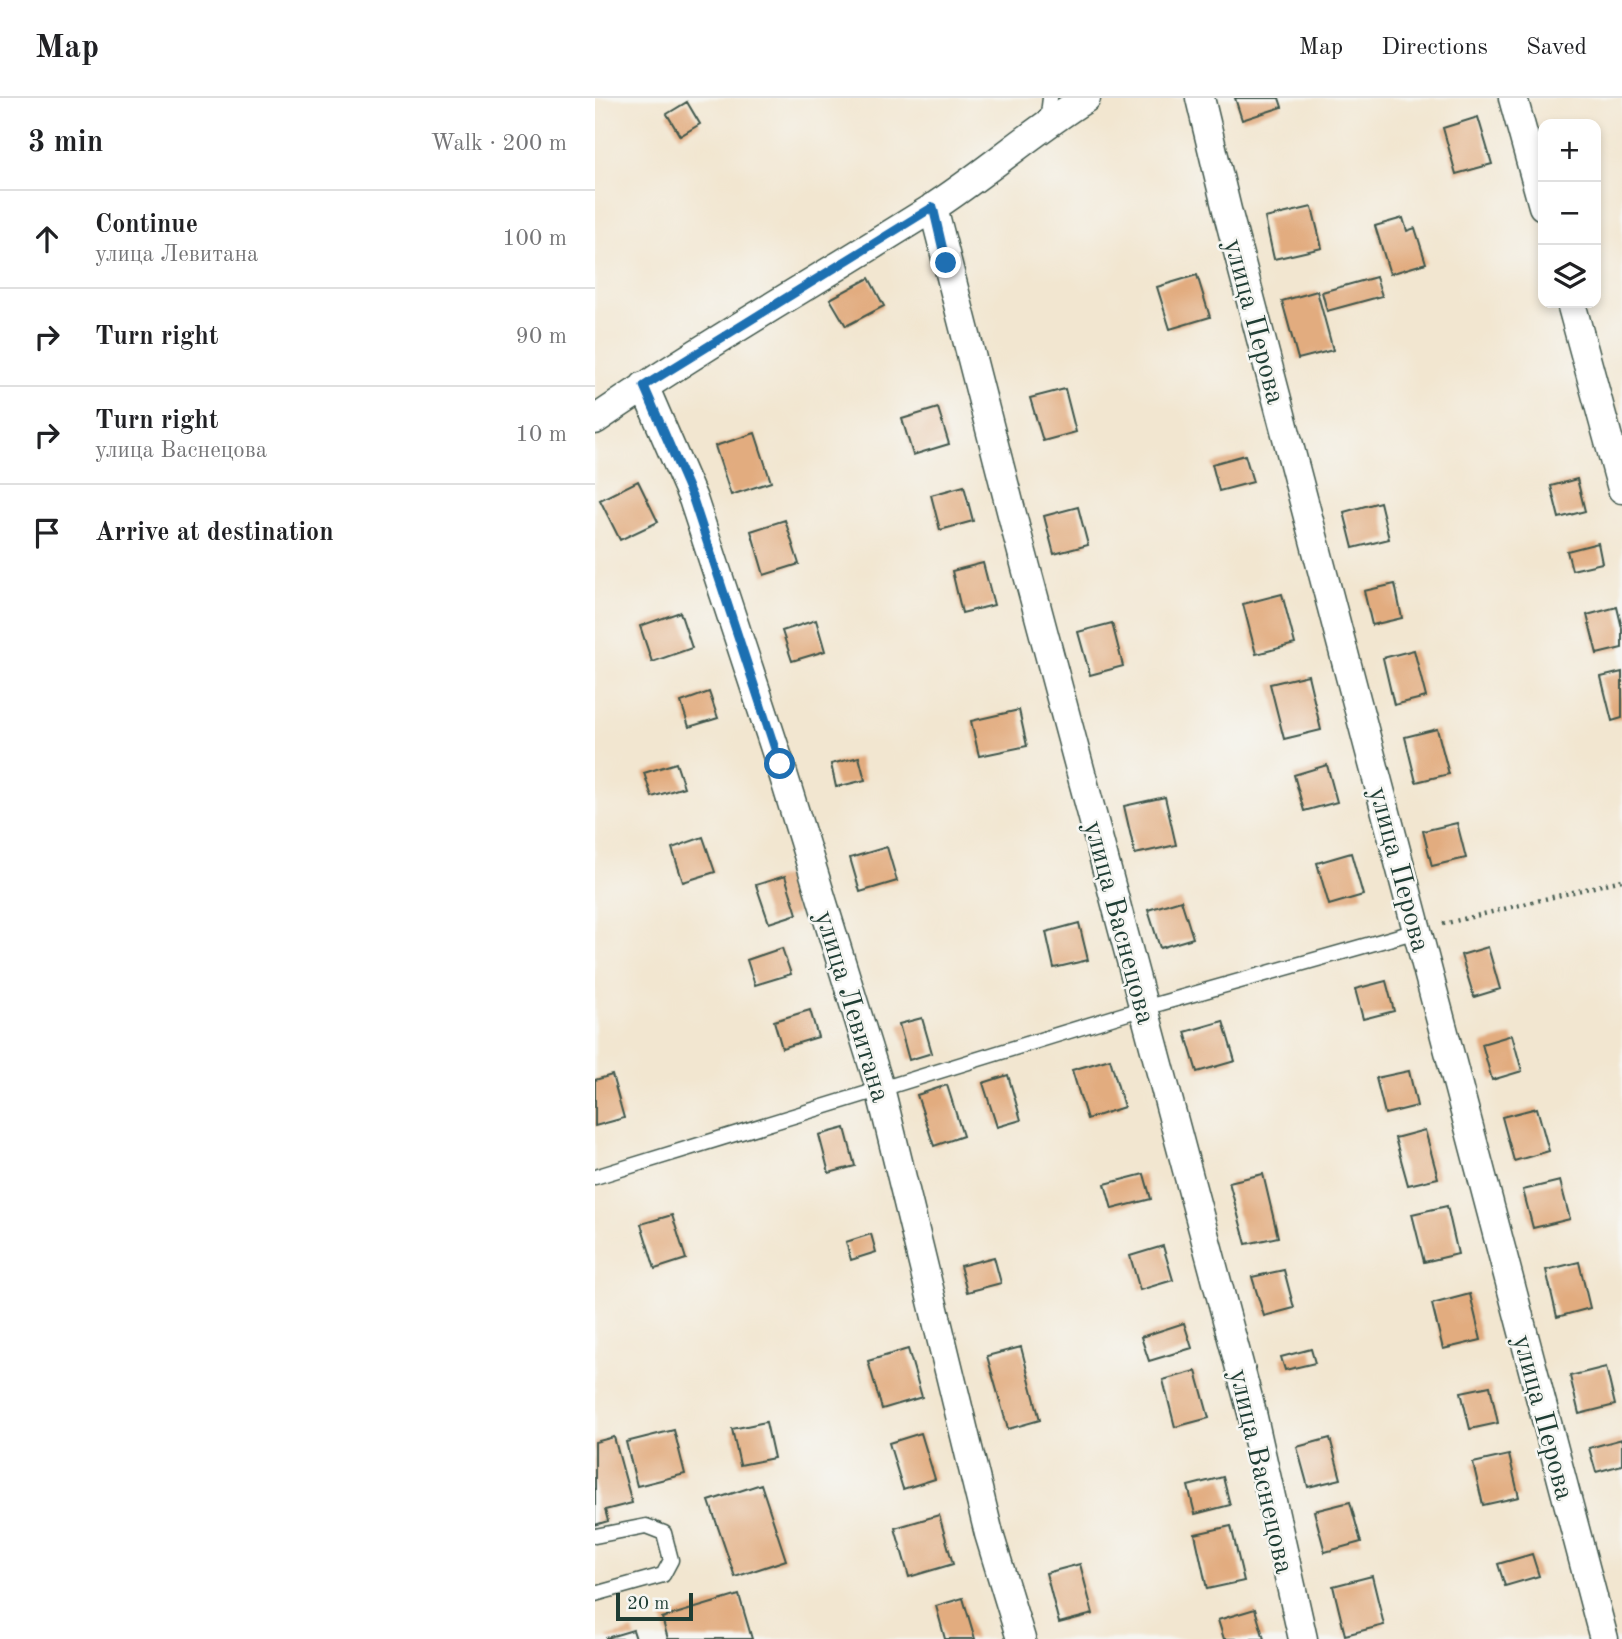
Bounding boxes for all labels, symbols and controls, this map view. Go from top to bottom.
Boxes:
text: Map [35,32,99,65]
text: Map [1299,36,1343,60]
text: Directions [1381,36,1488,60]
text: Saved [1526,36,1587,60]
map controls [1538,119,1601,308]
button: + [1538,119,1601,182]
text: 3 min [28,128,103,158]
text: Walk · 200 m [431,132,567,155]
button: − [1538,182,1601,245]
text: Continue [95,212,198,238]
icon: ahead [28,220,66,258]
text: 100 m [502,227,567,250]
street label: улица Перова [1218,236,1289,408]
text: улица Левитана [95,243,258,266]
button: layers [1538,245,1601,308]
route end [930,247,961,278]
icon: right [28,318,66,356]
text: Turn right [95,324,218,350]
text: 90 m [516,325,567,348]
text: Turn right [95,408,218,434]
icon: right [28,416,66,454]
text: 10 m [516,423,567,446]
text: улица Васнецова [95,439,267,462]
icon: arrive [28,514,66,552]
text: Arrive at destination [95,520,334,546]
route start [764,748,795,779]
street label: улица Перова [1363,784,1434,956]
street label: улица Васнецова [1077,818,1159,1028]
street label: улица Левитана [809,908,894,1106]
street label: улица Перова [1507,1332,1578,1504]
street label: улица Васнецова [1223,1366,1297,1577]
scale bar [616,1590,693,1622]
text: 20 m [627,1595,669,1614]

